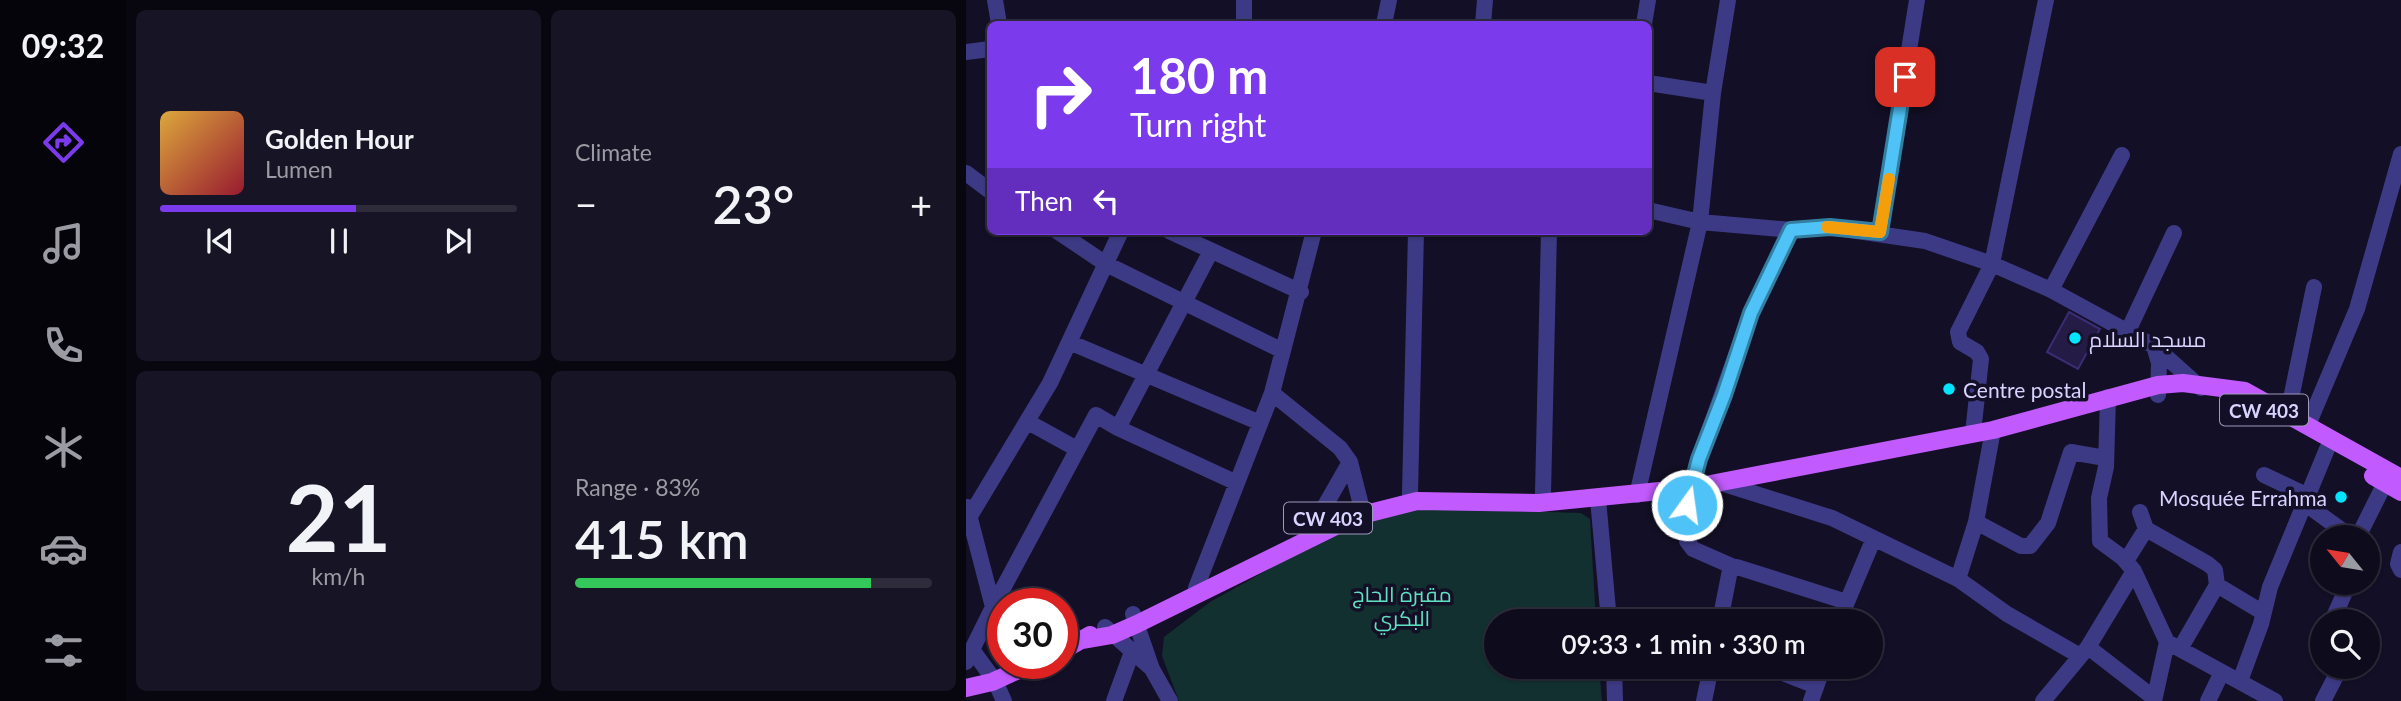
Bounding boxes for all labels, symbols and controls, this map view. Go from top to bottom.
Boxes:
text: 09:32 [22,26,104,65]
text: 180 m [1130,46,1268,104]
pin [1875,47,1935,107]
icon: right [1015,49,1106,140]
icon: arrive [1886,58,1924,96]
text: Turn right [1130,105,1266,144]
icon: directions [39,118,88,167]
text: Golden Hour [265,123,414,155]
text: Climate [575,138,652,166]
text: Lumen [265,155,333,183]
text: 23° [713,173,794,235]
text: − [575,181,597,227]
text: + [910,181,932,227]
icon: left [1087,182,1125,220]
text: Then [1015,185,1073,217]
icon: music [39,219,88,268]
icon: previous [201,222,239,260]
icon: pause [320,222,358,260]
icon: next [439,222,477,260]
icon: phone [39,321,88,370]
place label: مسجد السلام [2089,326,2207,354]
marker: مسجد السلام [2067,330,2083,346]
place label: Centre postal [1963,377,2086,402]
marker: Centre postal [1941,381,1957,397]
road number: CW 403 [2220,394,2308,426]
icon: climate [39,423,88,472]
text: 21 [286,462,391,571]
position arrow [1650,468,1724,542]
text: Range · 83% [575,473,700,501]
place label: Mosquée Errahma [2159,485,2327,510]
marker: Mosquée Errahma [2333,489,2349,505]
road number: CW 403 [1284,503,1372,534]
text: 415 km [575,508,749,570]
icon: car [39,524,88,573]
north arrow [2310,525,2380,595]
map controls [2310,525,2380,679]
text: km/h [312,562,365,590]
park label: مقبرة الحاج البكري [1352,581,1452,635]
speed limit sign: 30 [987,588,1078,679]
button: search [2310,609,2380,679]
icon: filters [39,626,88,675]
text: 09:33 · 1 min · 330 m [1561,628,1806,660]

